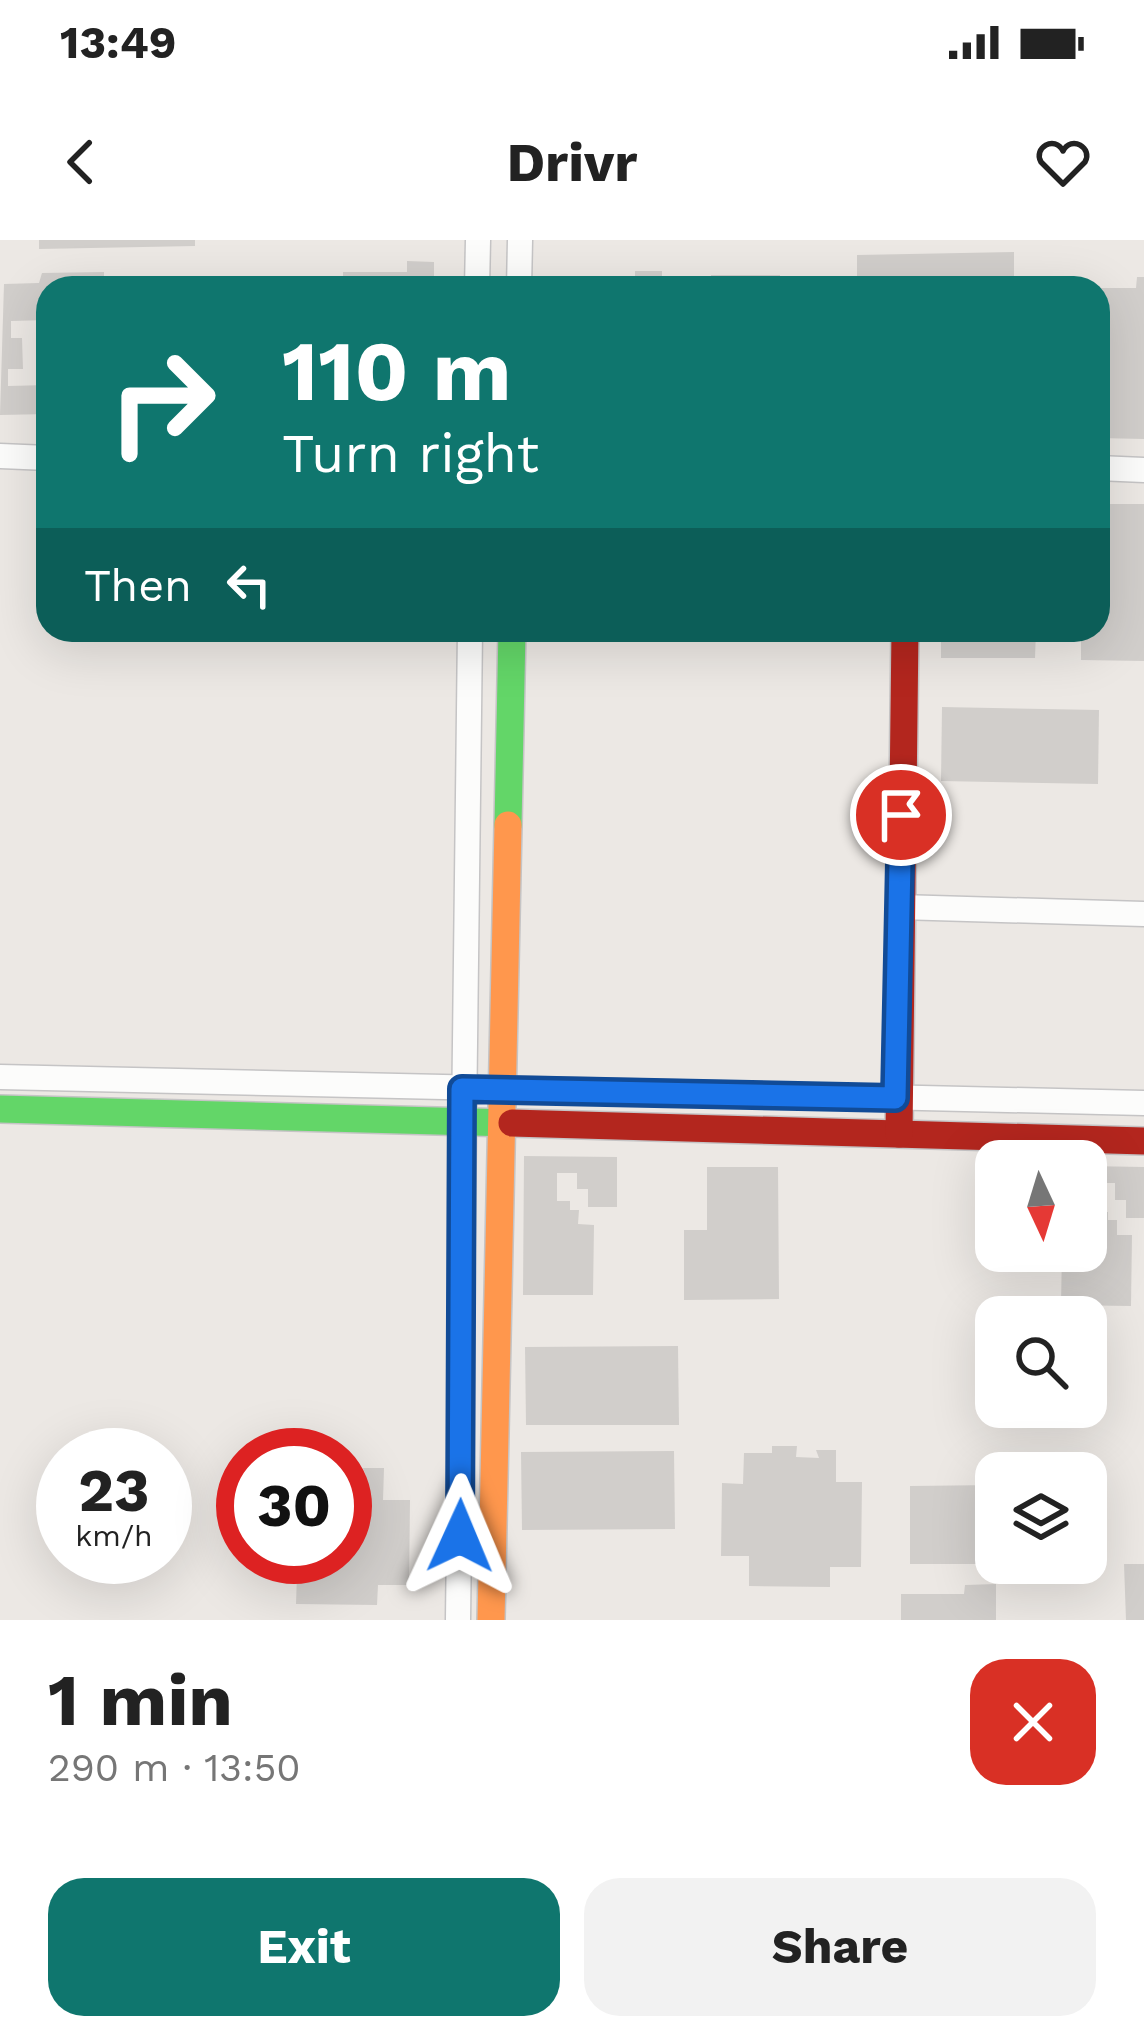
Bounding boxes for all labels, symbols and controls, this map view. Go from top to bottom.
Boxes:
text: 13:49 [60,16,176,69]
icon: back [48,129,114,195]
icon: heart [1030,129,1096,195]
text: Drivr [506,131,638,194]
text: 110 m [282,322,512,420]
icon: right [84,324,240,480]
text: Turn right [282,422,539,485]
icon: left [216,552,282,618]
text: Then [84,559,192,612]
pin [850,764,952,866]
icon: arrive [868,782,934,848]
north arrow [975,1140,1107,1272]
map controls [975,1140,1107,1584]
button: search [975,1296,1107,1428]
speed limit sign: 30 [216,1428,372,1584]
button: layers [975,1452,1107,1584]
text: 23 [78,1455,150,1526]
position arrow [397,1473,523,1599]
text: km/h [75,1518,153,1553]
text: 1 min [48,1658,233,1742]
button: close [970,1659,1096,1785]
text: 290 m · 13:50 [48,1745,301,1790]
button: Exit [48,1878,560,2016]
button: Share [584,1878,1096,2016]

